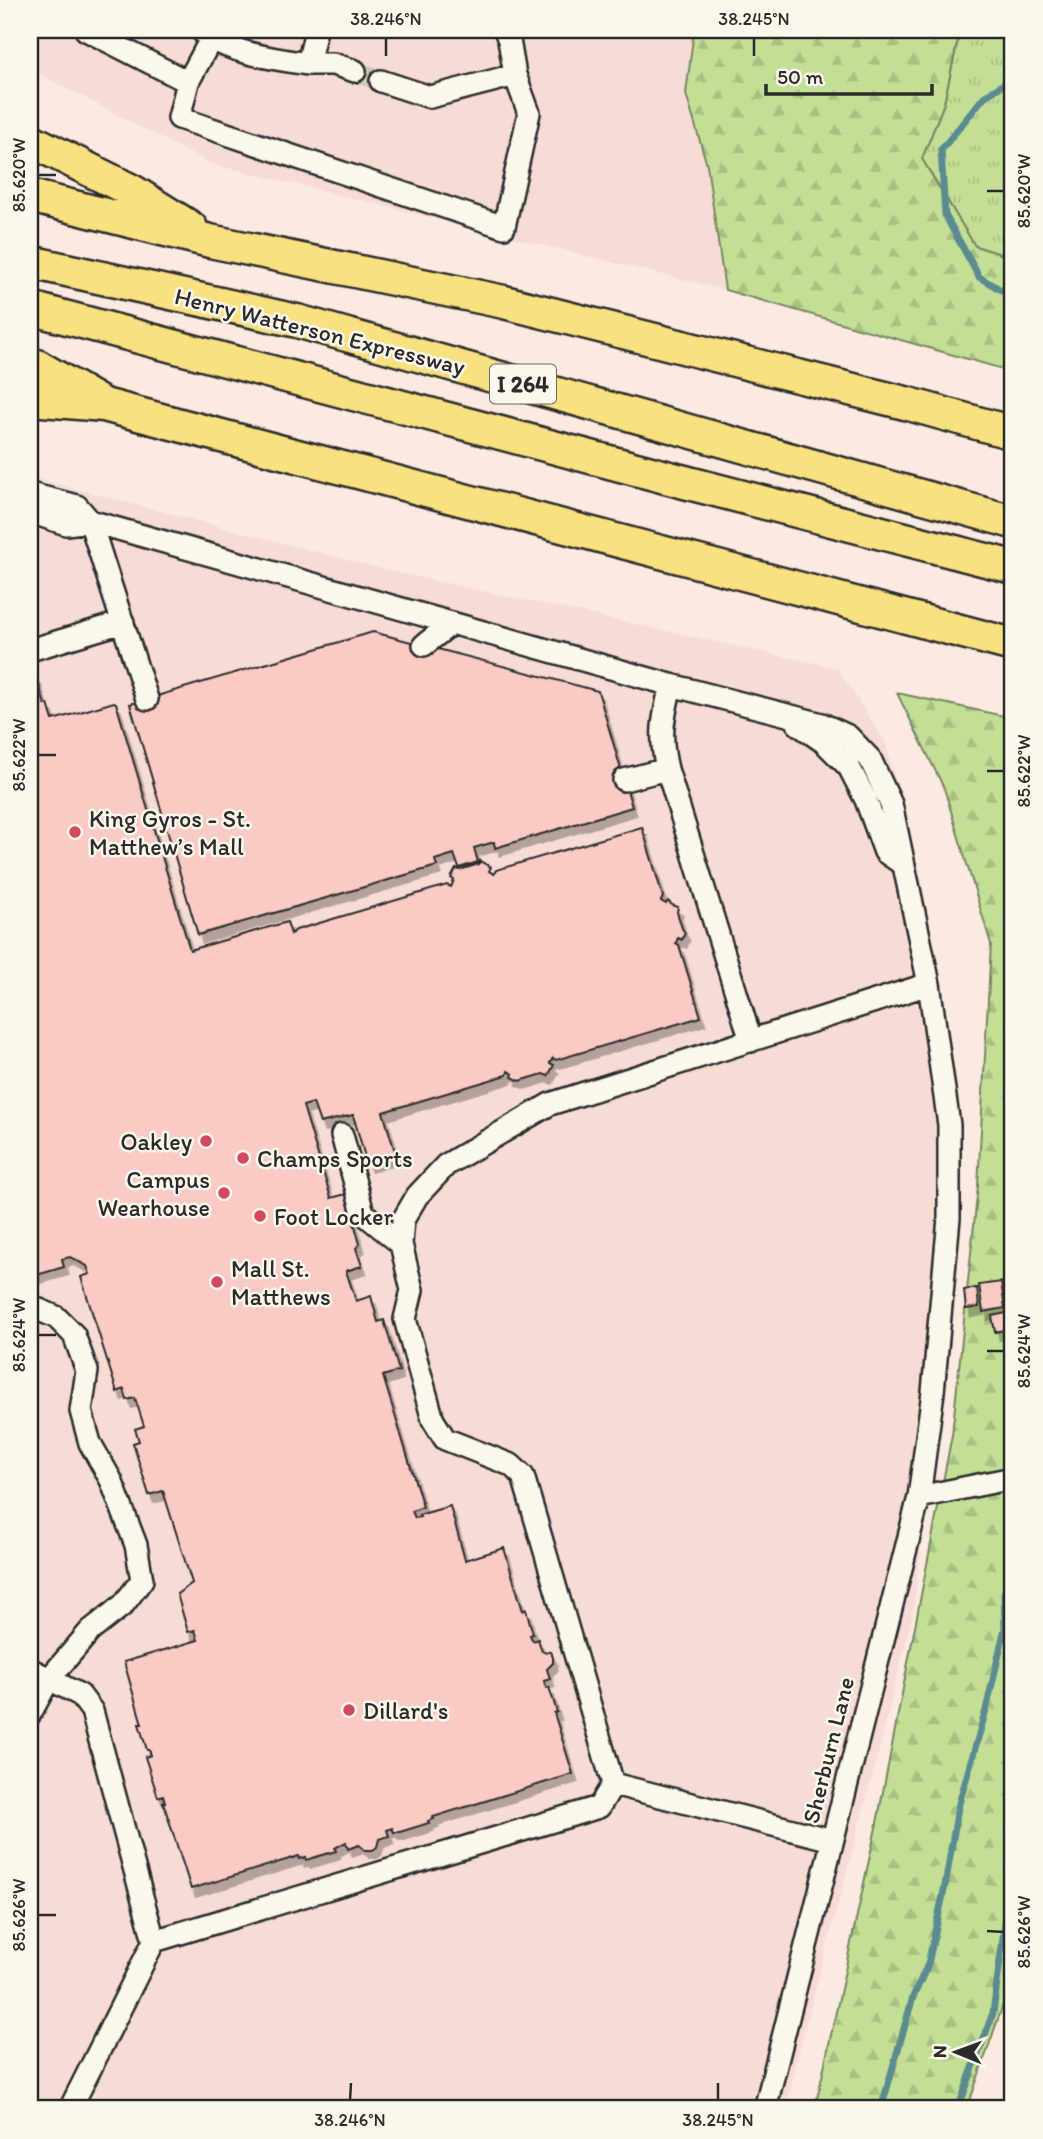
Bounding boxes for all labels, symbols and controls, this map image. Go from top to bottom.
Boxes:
text: 38.246°N [350,8,422,30]
text: 38.245°N [718,8,790,30]
scale bar [766,52,933,96]
text: 50 m [777,64,824,89]
text: 85.620°W [8,138,30,212]
text: 85.620°W [1013,154,1035,228]
street label: Henry Watterson Expressway [172,281,468,381]
road number: I 264 [490,364,556,404]
text: 85.622°W [8,719,30,791]
text: 85.622°W [1013,735,1035,807]
place label: King Gyros - St. Matthew’s Mall [89,804,251,861]
marker: King Gyros - St. Matthew’s Mall [67,824,83,840]
place label: Oakley [120,1127,193,1156]
marker: Oakley [198,1133,214,1149]
place label: Champs Sports [257,1144,413,1173]
marker: Champs Sports [235,1150,251,1166]
place label: Campus Wearhouse [98,1165,210,1222]
marker: Campus Wearhouse [216,1185,232,1201]
place label: Foot Locker [274,1202,394,1231]
marker: Foot Locker [252,1208,268,1224]
place label: Mall St. Matthews [231,1254,331,1311]
marker: Mall St. Matthews [209,1274,225,1290]
text: 85.624°W [8,1298,30,1372]
text: 85.624°W [1013,1314,1035,1388]
street label: Sherburn Lane [796,1674,860,1826]
place label: Dillard's [363,1696,448,1725]
marker: Dillard's [341,1702,357,1718]
text: 85.626°W [8,1879,30,1951]
text: 85.626°W [1013,1896,1035,1968]
north arrow [920,2016,990,2086]
text: N [928,2045,951,2058]
text: 38.246°N [314,2109,386,2131]
text: 38.245°N [682,2109,754,2131]

